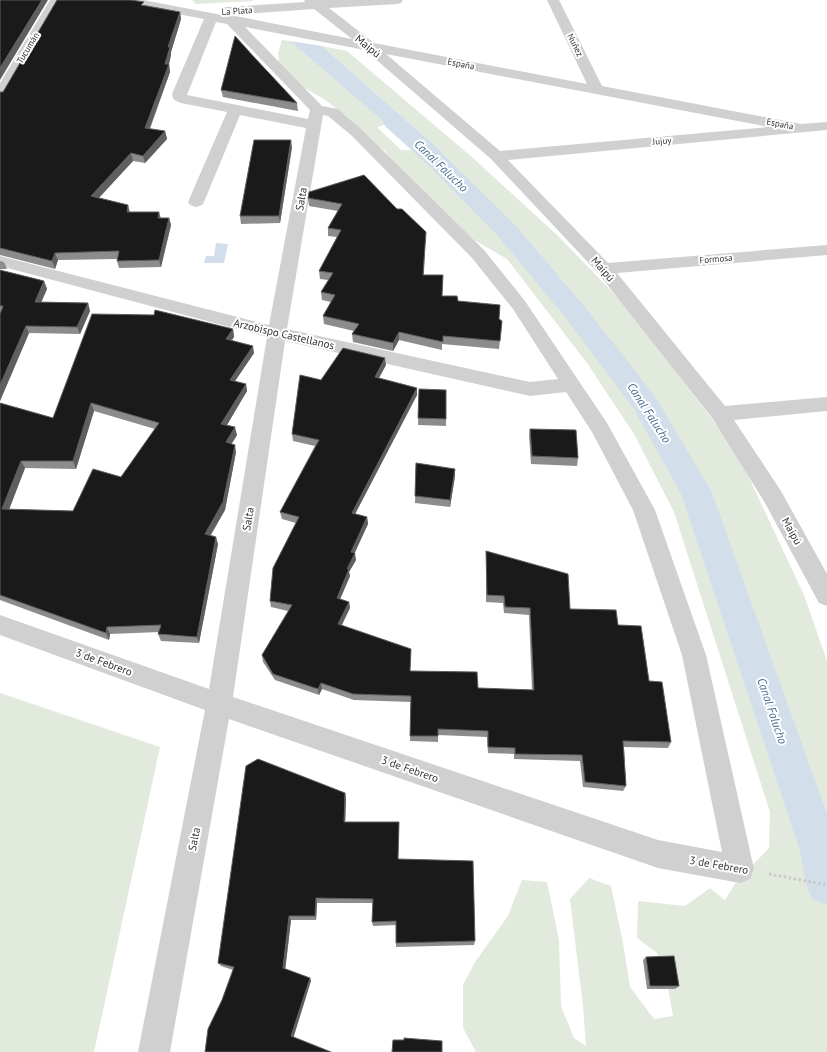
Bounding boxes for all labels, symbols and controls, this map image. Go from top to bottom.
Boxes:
street label: La Plata [221,4,253,17]
street label: Tucumán [14,30,41,65]
street label: Maipú [352,31,384,61]
street label: Nuñez [565,31,586,58]
street label: España [447,56,476,72]
street label: España [766,116,795,132]
street label: Jujuy [651,134,673,147]
water label: Canal Falucho [411,136,471,195]
street label: Salta [292,186,310,212]
street label: Formosa [699,252,733,265]
street label: Maipú [588,253,618,285]
street label: Arzobispo Castellanos [232,316,336,352]
water label: Canal Falucho [624,380,674,446]
street label: Salta [239,506,257,532]
street label: Maipú [779,515,805,547]
street label: 3 de Febrero [74,645,134,679]
water label: Canal Falucho [754,676,791,746]
street label: 3 de Febrero [380,753,441,785]
street label: Salta [185,826,203,852]
street label: 3 de Febrero [688,853,750,877]

